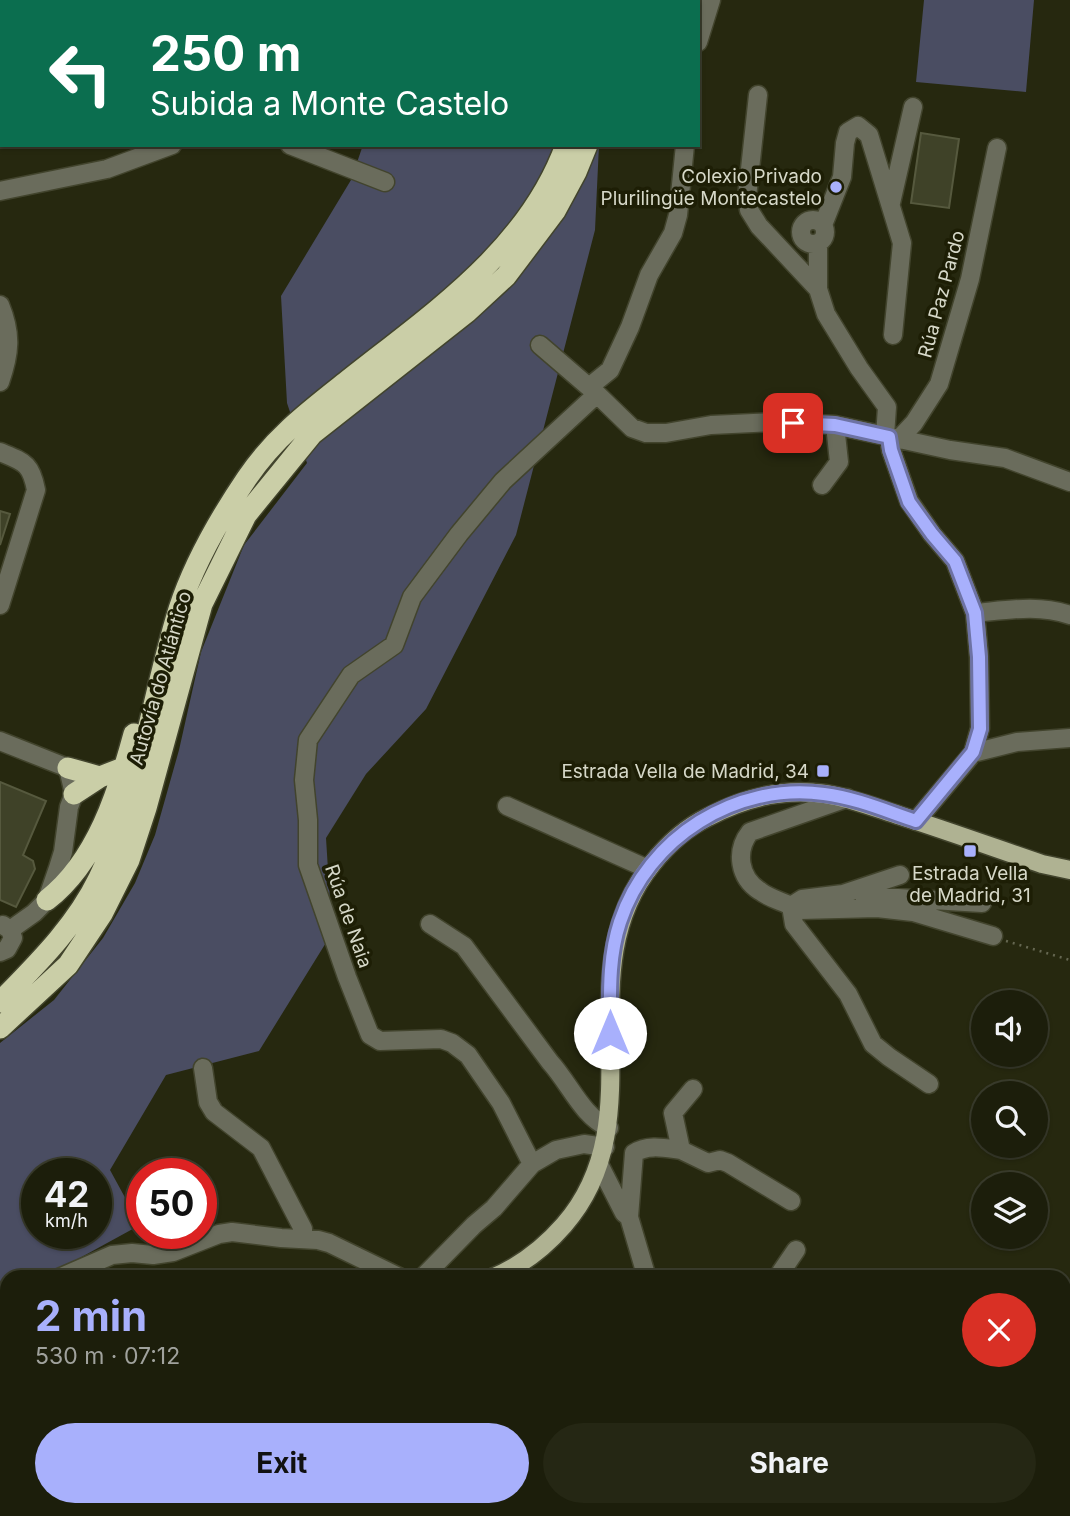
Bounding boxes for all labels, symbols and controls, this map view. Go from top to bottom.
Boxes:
text: 250 m [150,24,302,83]
icon: left [35,28,126,119]
text: Subida a Monte Castelo [150,84,509,123]
place label: Colexio Privado Plurilingüe Montecastelo [601,165,822,210]
marker: Colexio Privado Plurilingüe Montecastelo [828,179,844,195]
street label: Rúa Paz Pardo [913,228,970,360]
pin [763,393,823,453]
icon: arrive [774,404,812,442]
street label: Autovía do Atlántico [125,589,196,768]
place label: Estrada Vella de Madrid, 34 [561,760,809,783]
marker: Estrada Vella de Madrid, 34 [815,763,831,779]
marker: Estrada Vella de Madrid, 31 [962,843,978,859]
street label: Rúa de Naia [320,861,377,971]
place label: Estrada Vella de Madrid, 31 [909,862,1031,907]
map controls [971,990,1048,1249]
button: sound [971,990,1048,1067]
position arrow [573,996,647,1070]
button: search [971,1081,1048,1158]
speed limit sign: 50 [126,1158,217,1249]
button: layers [971,1172,1048,1249]
text: 42 [44,1173,89,1215]
text: km/h [45,1210,88,1231]
text: 2 min [35,1290,147,1341]
button: close [962,1293,1036,1367]
text: 530 m · 07:12 [35,1342,180,1370]
button: Exit [35,1423,529,1503]
button: Share [543,1423,1036,1503]

